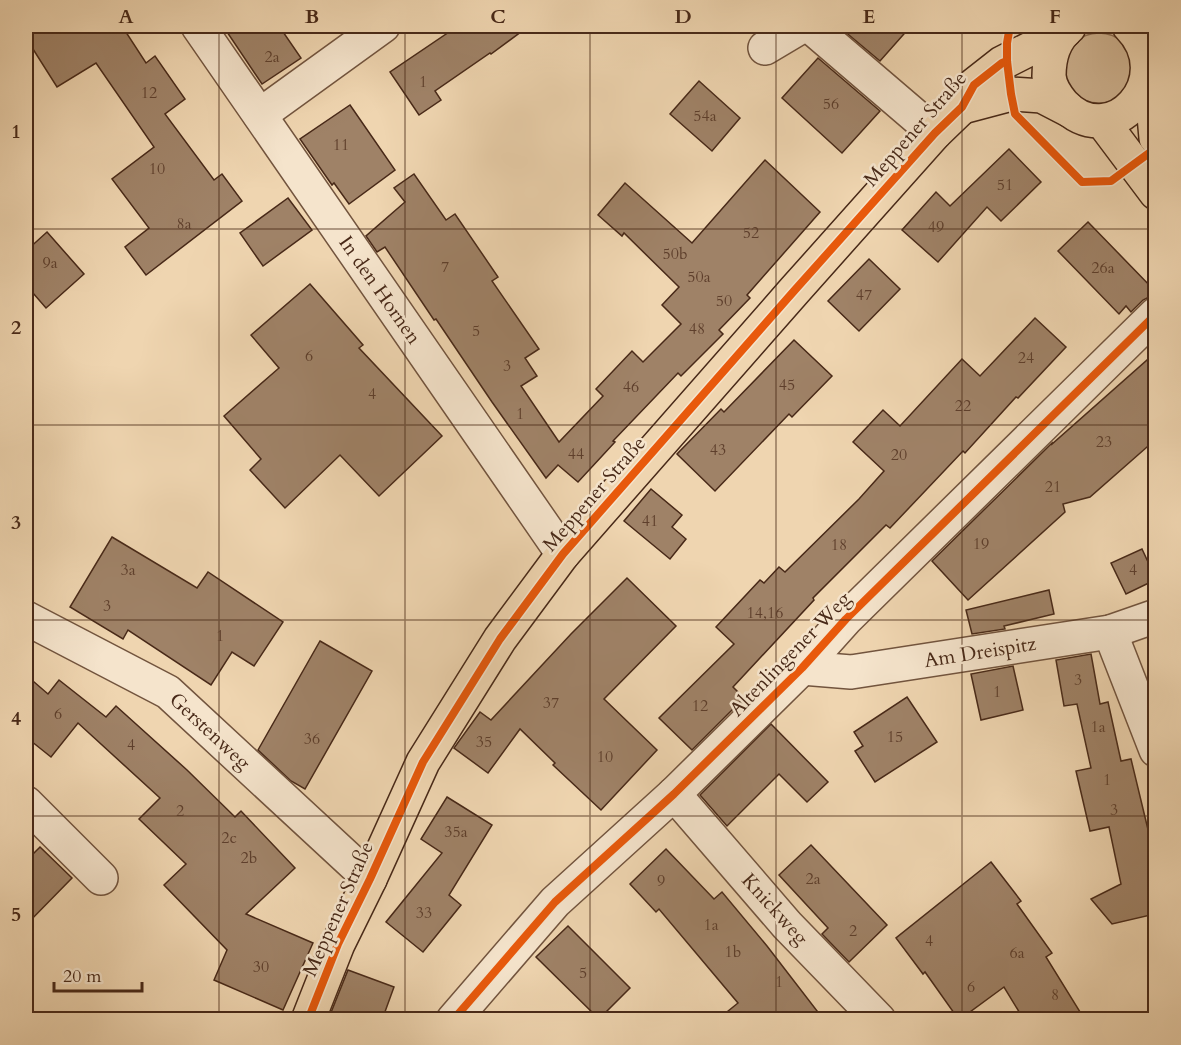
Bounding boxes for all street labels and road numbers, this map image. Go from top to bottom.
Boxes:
street label: Meppener Straße [857,66,973,192]
street label: In den Hornen [333,230,428,350]
street label: Meppener Straße [536,431,652,557]
street label: Altenlingener Weg [723,585,857,722]
street label: Am Dreispitz [922,630,1038,674]
street label: Gerstenweg [163,686,257,776]
street label: Meppener Straße [296,837,380,981]
street label: Knickweg [736,867,815,951]

